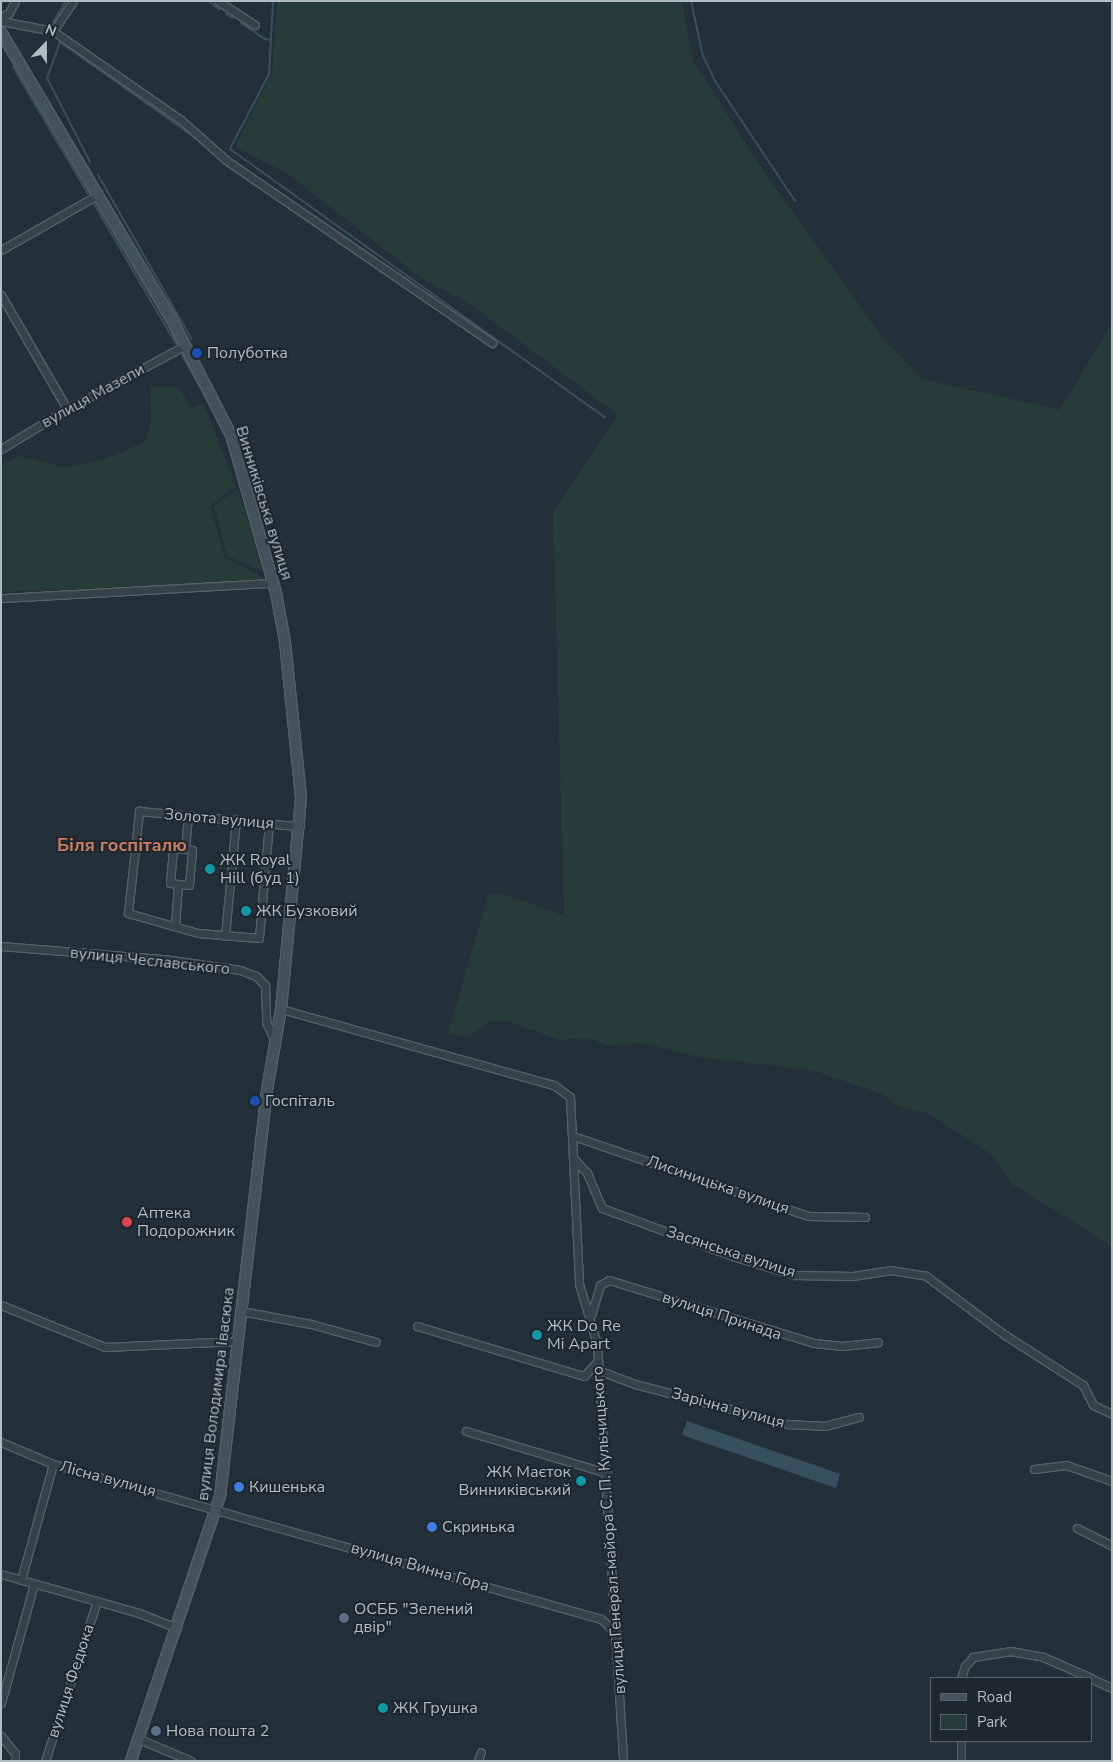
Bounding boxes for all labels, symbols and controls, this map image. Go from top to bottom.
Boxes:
north arrow [20,20,70,70]
text: N [42,20,59,41]
place label: Полуботка [207,343,288,363]
marker: Полуботка [191,347,203,359]
street label: вулиця Мазепи [38,360,148,432]
street label: Винниківська вулиця [231,424,297,582]
street label: Золота вулиця [163,805,275,833]
district label: Біля госпіталю [57,834,187,856]
place label: ЖК Royal Hill (буд 1) [220,850,300,888]
marker: ЖК Royal Hill (буд 1) [204,863,216,875]
place label: ЖК Бузковий [256,901,358,921]
marker: ЖК Бузковий [240,905,252,917]
street label: вулиця Чеславського [69,943,231,979]
place label: Госпіталь [265,1091,335,1111]
marker: Госпіталь [249,1095,261,1107]
street label: Лисиницька вулиця [644,1152,792,1218]
place label: Аптека Подорожник [137,1203,235,1241]
marker: Аптека Подорожник [121,1216,133,1228]
street label: Засянська вулиця [664,1222,798,1282]
street label: вулиця Володимира Івасюка [193,1286,239,1502]
street label: вулиця Принада [660,1288,784,1344]
place label: ЖК Do Re Mi Apart [547,1316,621,1354]
marker: ЖК Do Re Mi Apart [531,1329,543,1341]
street label: вулиця Генерал-майора С. П. Кульчицького [588,1365,630,1695]
street label: Зарічна вулиця [669,1384,787,1432]
street label: Лісна вулиця [58,1457,158,1501]
place label: ЖК Маєток Винниківський [458,1462,571,1500]
marker: ЖК Маєток Винниківський [575,1475,587,1487]
place label: Кишенька [249,1477,325,1497]
marker: Кишенька [233,1481,245,1493]
place label: Скринька [442,1517,515,1537]
marker: Скринька [426,1521,438,1533]
street label: вулиця Винна Гора [349,1538,491,1596]
place label: ОСББ "Зелений двір" [354,1599,473,1637]
marker: ОСББ "Зелений двір" [338,1612,350,1624]
street label: вулиця Федюка [44,1622,98,1740]
legend [930,1677,1093,1742]
text: Road [977,1687,1012,1707]
place label: ЖК Грушка [393,1698,478,1718]
marker: ЖК Грушка [377,1702,389,1714]
text: Park [977,1712,1007,1732]
place label: Нова пошта 2 [166,1721,269,1741]
marker: Нова пошта 2 [150,1725,162,1737]

